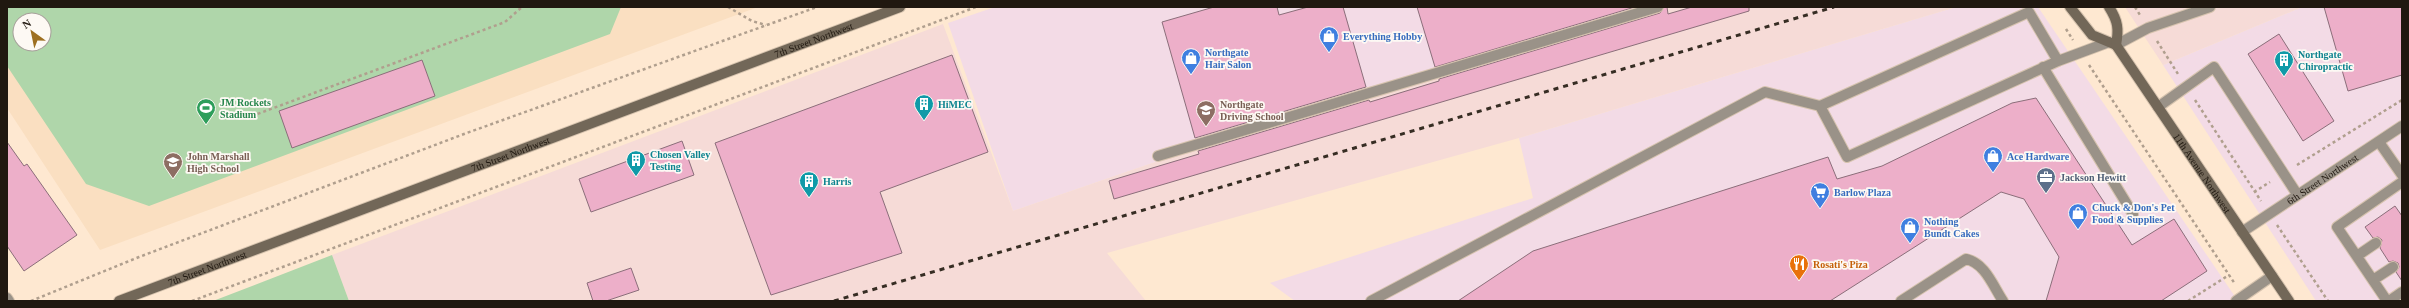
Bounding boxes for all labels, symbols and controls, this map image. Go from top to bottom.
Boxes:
north arrow [12,12,52,52]
text: N [20,16,33,31]
street label: 7th Street Northwest [773,20,855,60]
shop icon: Everything Hobby [1318,25,1340,53]
place label: Everything Hobby [1343,31,1422,42]
shop icon: Northgate Hair Salon [1180,47,1202,75]
place label: Northgate Hair Salon [1205,47,1252,70]
building icon: Northgate Chiropractic [2273,49,2295,77]
place label: Northgate Chiropractic [2298,49,2353,72]
building icon: HiMEC [913,93,935,121]
sports icon: JM Rockets Stadium [195,97,217,125]
place label: JM Rockets Stadium [220,97,271,120]
place label: HiMEC [938,99,972,110]
school or university icon: Northgate Driving School [1195,99,1217,127]
place label: Northgate Driving School [1220,99,1284,122]
street label: 11th Avenue Northwest [2171,131,2233,215]
street label: 7th Street Northwest [470,134,551,174]
shop icon: Ace Hardware [1982,145,2004,173]
building icon: Chosen Valley Testing [625,149,647,177]
place label: Chosen Valley Testing [650,149,710,172]
school or university icon: John Marshall High School [162,151,184,179]
place label: John Marshall High School [187,151,250,174]
place label: Ace Hardware [2007,151,2070,162]
street label: 6th Street Northwest [2285,152,2360,207]
office icon: Jackson Hewitt [2035,166,2057,194]
building icon: Harris [798,170,820,198]
place label: Jackson Hewitt [2060,172,2127,183]
place label: Harris [823,176,851,187]
supermarket icon: Barlow Plaza [1809,181,1831,209]
place label: Barlow Plaza [1834,187,1891,198]
shop icon: Chuck & Don's Pet Food & Supplies [2067,202,2089,230]
place label: Chuck & Don's Pet Food & Supplies [2092,202,2175,225]
shop icon: Nothing Bundt Cakes [1899,216,1921,244]
place label: Nothing Bundt Cakes [1924,216,1979,239]
street label: 7th Street Northwest [166,249,248,288]
restaurant icon: Rosati's Piza [1788,253,1810,281]
place label: Rosati's Piza [1813,259,1868,270]

